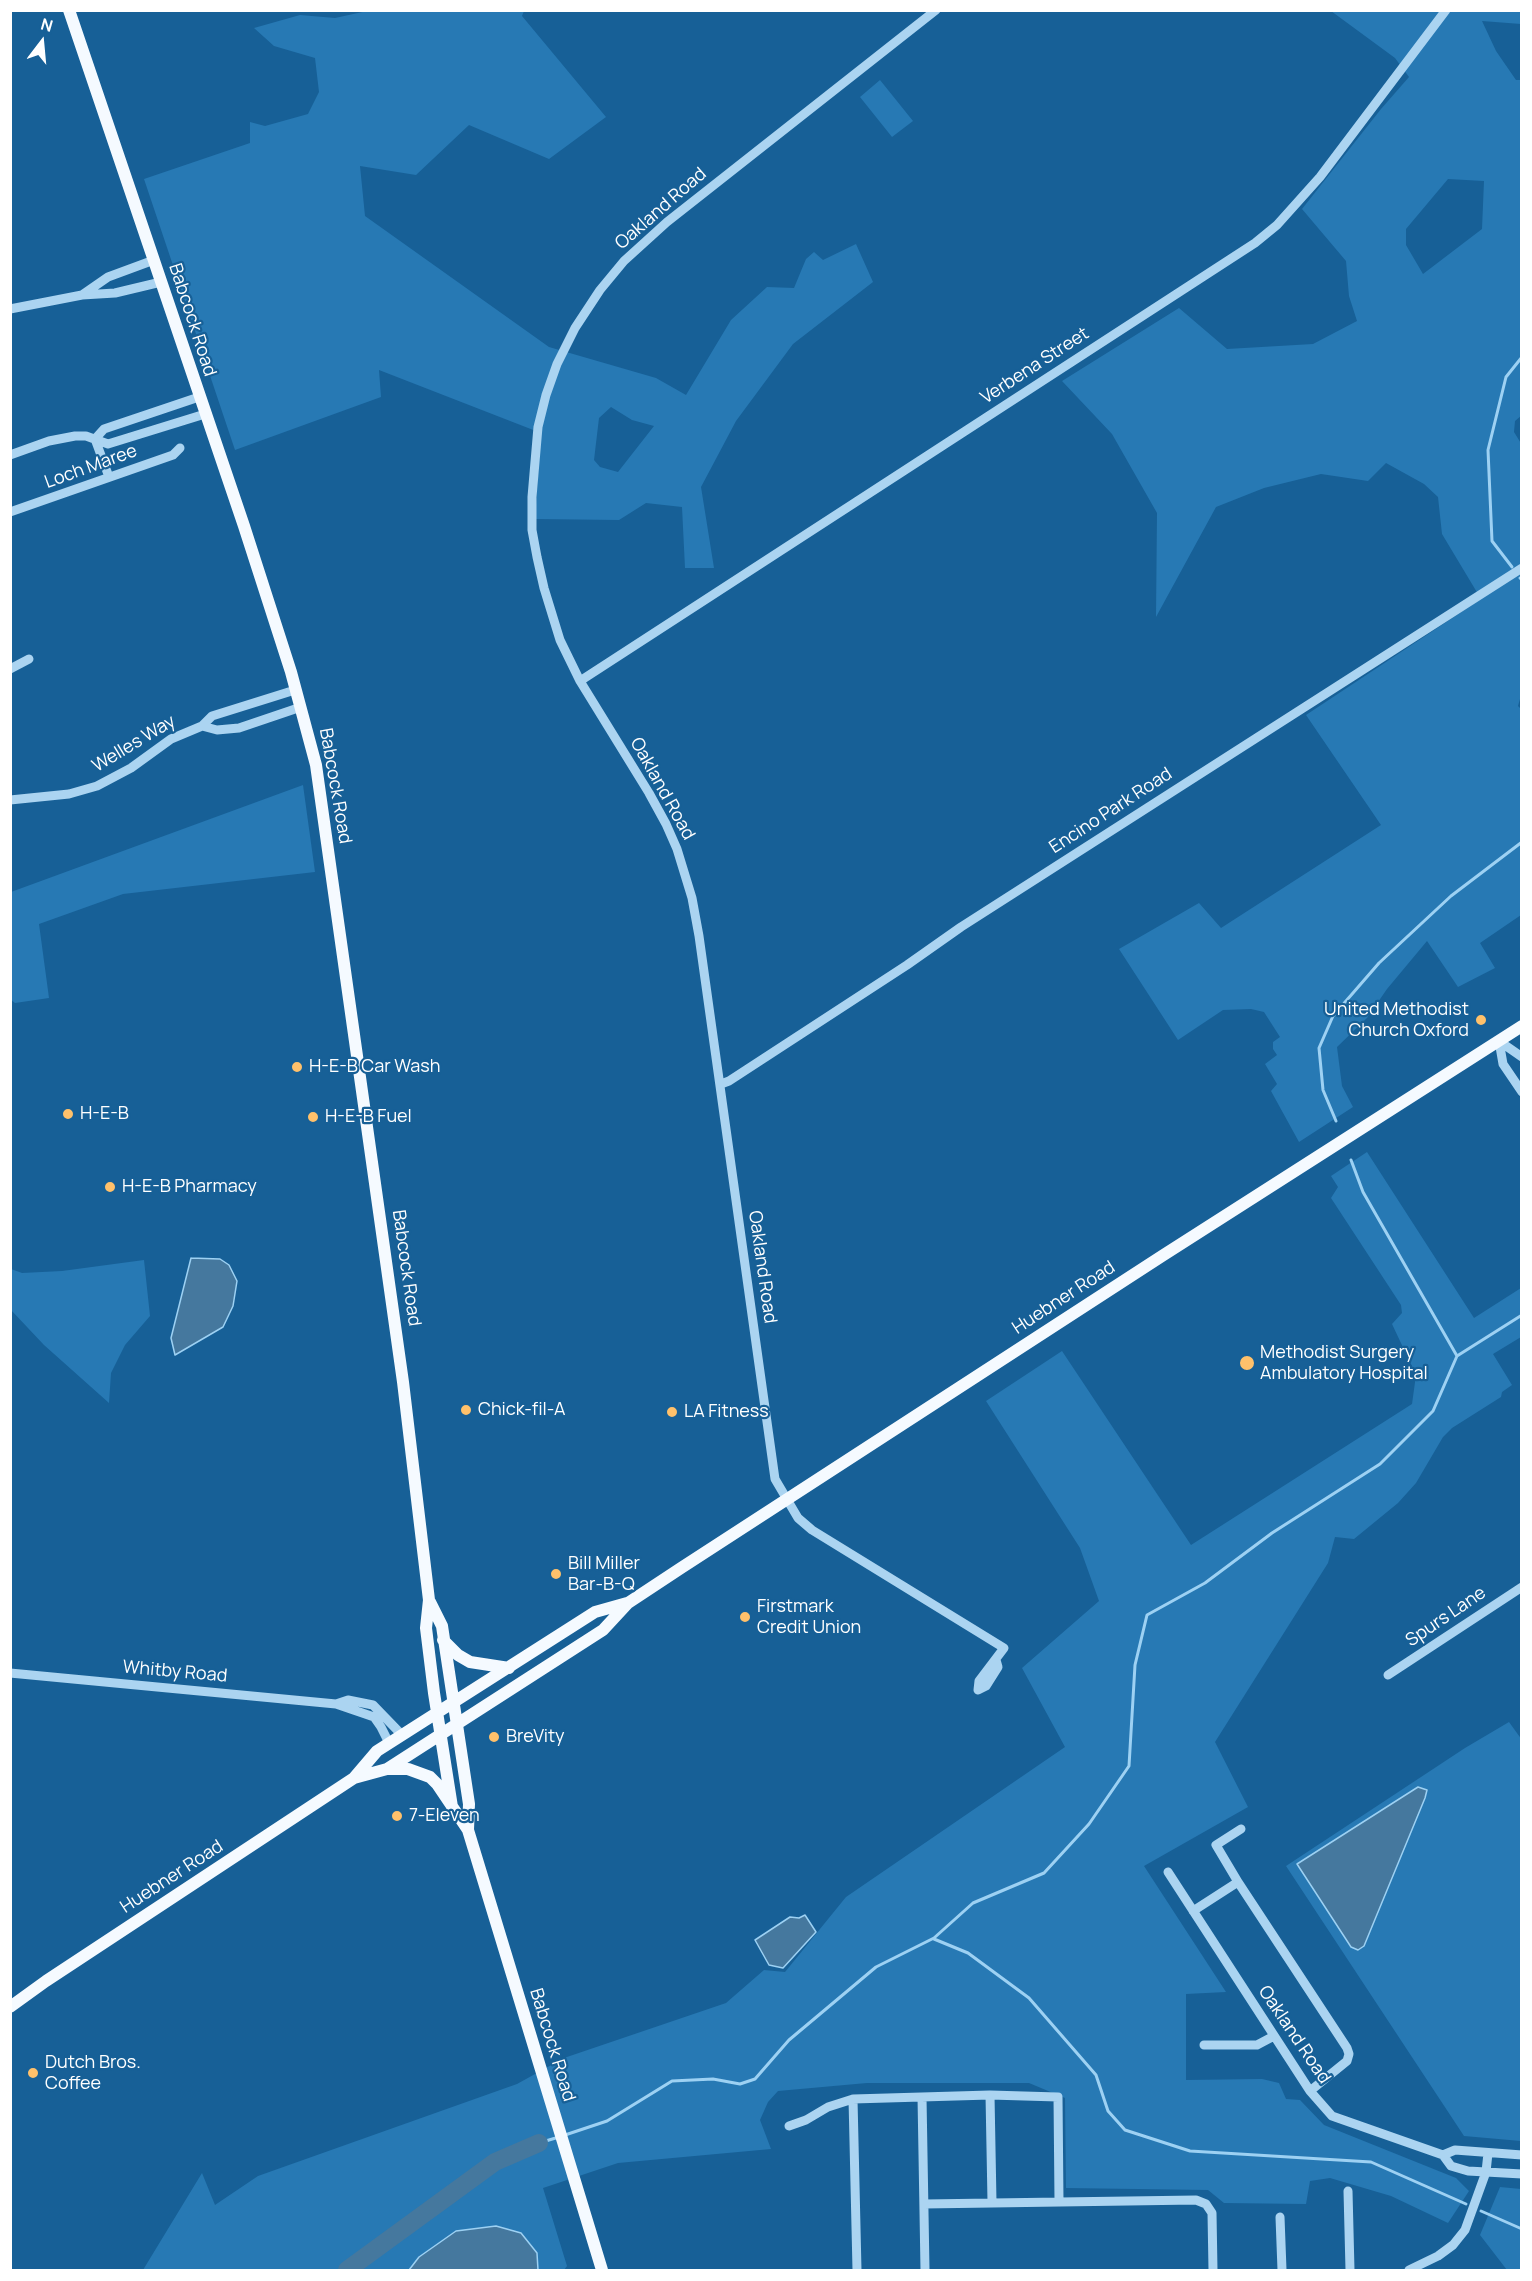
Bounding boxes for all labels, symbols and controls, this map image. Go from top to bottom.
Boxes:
north arrow [12,12,72,72]
text: N [38,13,56,37]
street label: Oakland Road [611,164,711,254]
street label: Babcock Road [164,261,220,379]
street label: Verbena Street [977,323,1093,409]
street label: Loch Maree [42,440,140,494]
street label: Welles Way [88,711,180,777]
street label: Babcock Road [314,726,356,846]
street label: Oakland Road [625,734,699,844]
street label: Encino Park Road [1046,763,1176,859]
place label: United Methodist Church Oxford [1324,999,1469,1042]
marker: United Methodist Church Oxford [1474,1013,1488,1027]
place label: H-E-B Car Wash [309,1056,440,1078]
marker: H-E-B Car Wash [290,1060,304,1074]
place label: H-E-B [80,1103,129,1125]
place label: H-E-B Fuel [325,1106,412,1128]
marker: H-E-B [61,1107,75,1121]
marker: H-E-B Fuel [306,1110,320,1124]
place label: H-E-B Pharmacy [122,1176,257,1198]
marker: H-E-B Pharmacy [103,1180,117,1194]
street label: Babcock Road [387,1208,425,1328]
street label: Oakland Road [743,1209,781,1325]
street label: Huebner Road [1009,1257,1119,1339]
place label: Methodist Surgery Ambulatory Hospital [1260,1342,1428,1384]
marker: Methodist Surgery Ambulatory Hospital [1238,1354,1256,1372]
place label: Chick-fil-A [478,1399,565,1421]
place label: LA Fitness [684,1401,769,1423]
marker: Chick-fil-A [459,1403,473,1417]
marker: LA Fitness [665,1405,679,1419]
place label: Bill Miller Bar-B-Q [568,1553,640,1596]
marker: Bill Miller Bar-B-Q [549,1567,563,1581]
street label: Spurs Lane [1402,1582,1490,1652]
place label: Firstmark Credit Union [757,1596,861,1638]
marker: Firstmark Credit Union [738,1610,752,1624]
street label: Whitby Road [122,1657,228,1687]
place label: BreVity [506,1726,564,1748]
marker: BreVity [487,1730,501,1744]
place label: 7-Eleven [409,1805,480,1827]
marker: 7-Eleven [390,1809,404,1823]
street label: Huebner Road [117,1836,227,1918]
street label: Oakland Road [1253,1982,1335,2088]
street label: Babcock Road [525,1986,579,2104]
place label: Dutch Bros. Coffee [45,2052,141,2094]
marker: Dutch Bros. Coffee [26,2066,40,2080]

